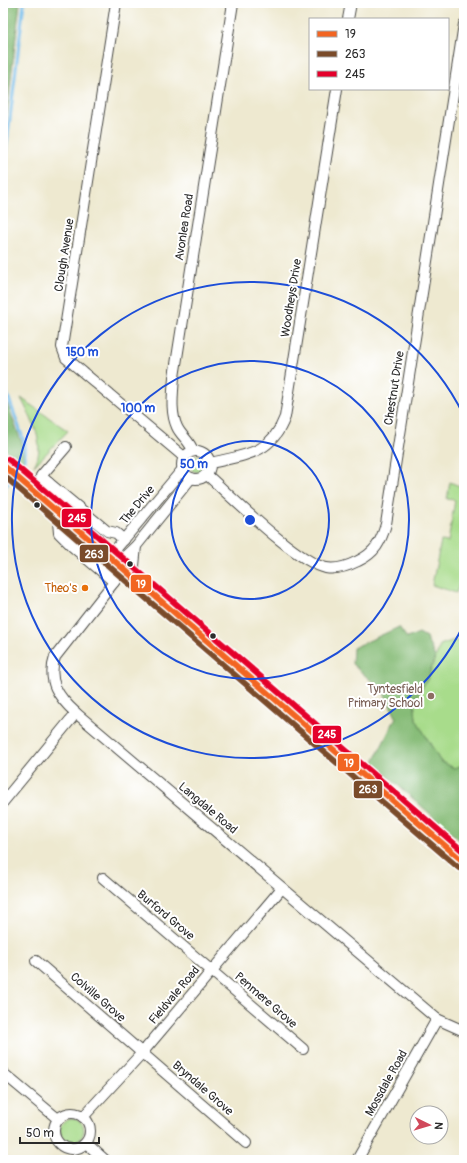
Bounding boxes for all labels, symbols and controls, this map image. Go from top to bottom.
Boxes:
legend [309,18,449,90]
text: 19 [345,27,356,42]
text: 263 [345,47,366,62]
text: 245 [345,67,365,82]
street label: Avonlea Road [172,193,197,262]
street label: Clough Avenue [51,217,78,293]
street label: Woodheys Drive [278,258,305,338]
text: 150 m [66,345,99,360]
street label: Chestnut Drive [381,350,408,426]
text: 100 m [121,401,156,416]
text: 50 m [180,457,208,472]
street label: The Drive [117,483,158,528]
unlabelled marker [32,500,42,510]
line badge: 245 [61,508,92,528]
text: 245 [68,512,86,525]
centre of rings [243,513,257,527]
line badge: 263 [79,544,109,563]
text: 263 [85,548,103,561]
unlabelled marker [125,559,135,569]
line badge: 19 [130,574,152,593]
text: 19 [136,578,146,591]
place label: Theo's [45,581,78,596]
marker: Theo's [80,583,90,593]
unlabelled marker [208,631,218,641]
place label: Tyntesfield Primary School [348,682,423,711]
marker: Tyntesfield Primary School [426,691,436,701]
line badge: 245 [312,725,342,744]
text: 245 [318,728,336,741]
line badge: 19 [337,753,360,772]
text: 19 [344,757,354,770]
street label: Langdale Road [175,779,240,838]
line badge: 263 [353,780,383,799]
text: 263 [359,783,377,796]
street label: Burford Grove [134,887,197,944]
street label: Fieldvale Road [146,963,203,1027]
street label: Colville Grove [67,969,128,1025]
street label: Penmere Grove [231,969,300,1032]
street label: Mossdale Road [362,1047,411,1119]
street label: Bryndale Grove [169,1058,236,1119]
north arrow [409,1105,449,1145]
scale bar [20,1119,99,1145]
text: N [432,1122,445,1131]
text: 50 m [26,1126,54,1141]

